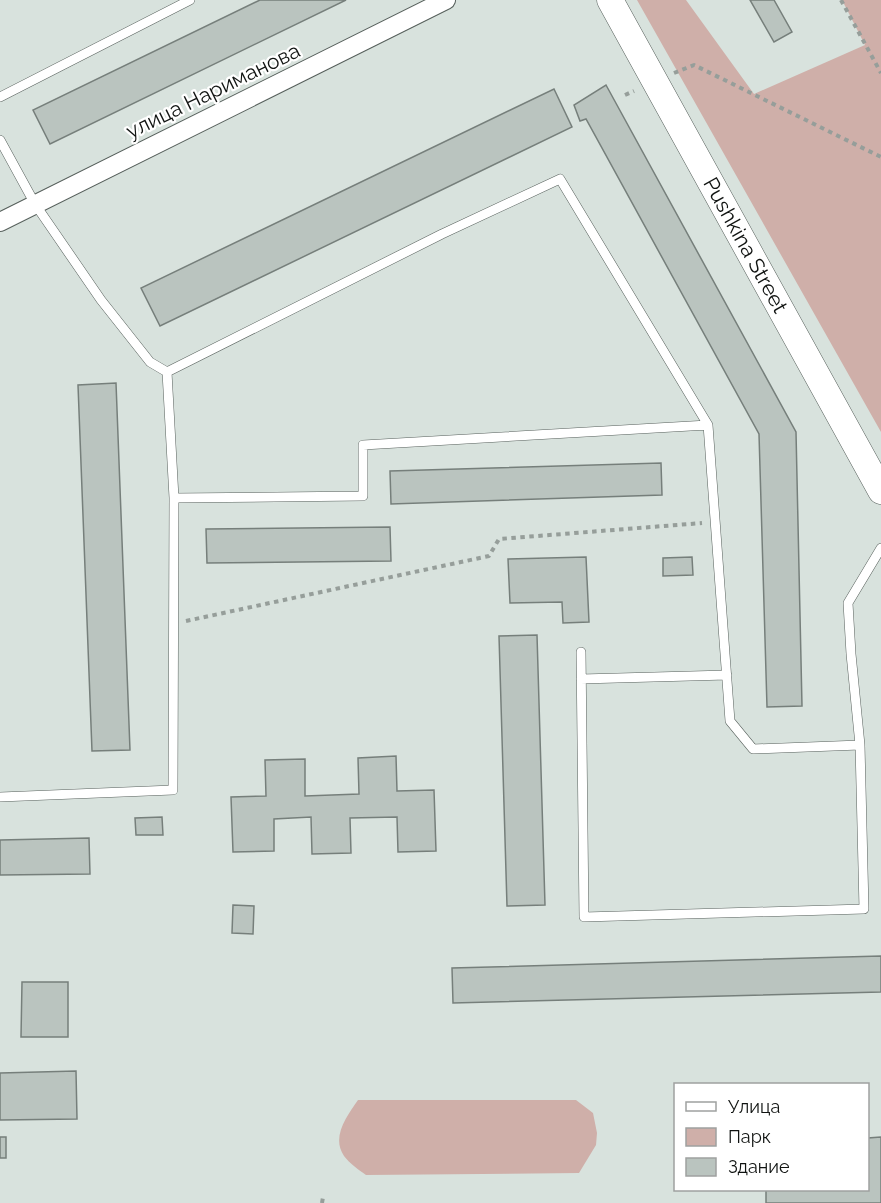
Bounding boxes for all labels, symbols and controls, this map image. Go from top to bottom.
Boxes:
street label: улица Нариманова [122,38,304,144]
street label: Pushkina Street [698,173,793,317]
legend [674,1083,869,1191]
text: Улица [728,1096,780,1117]
text: Парк [728,1126,771,1147]
text: Здание [728,1156,790,1177]

